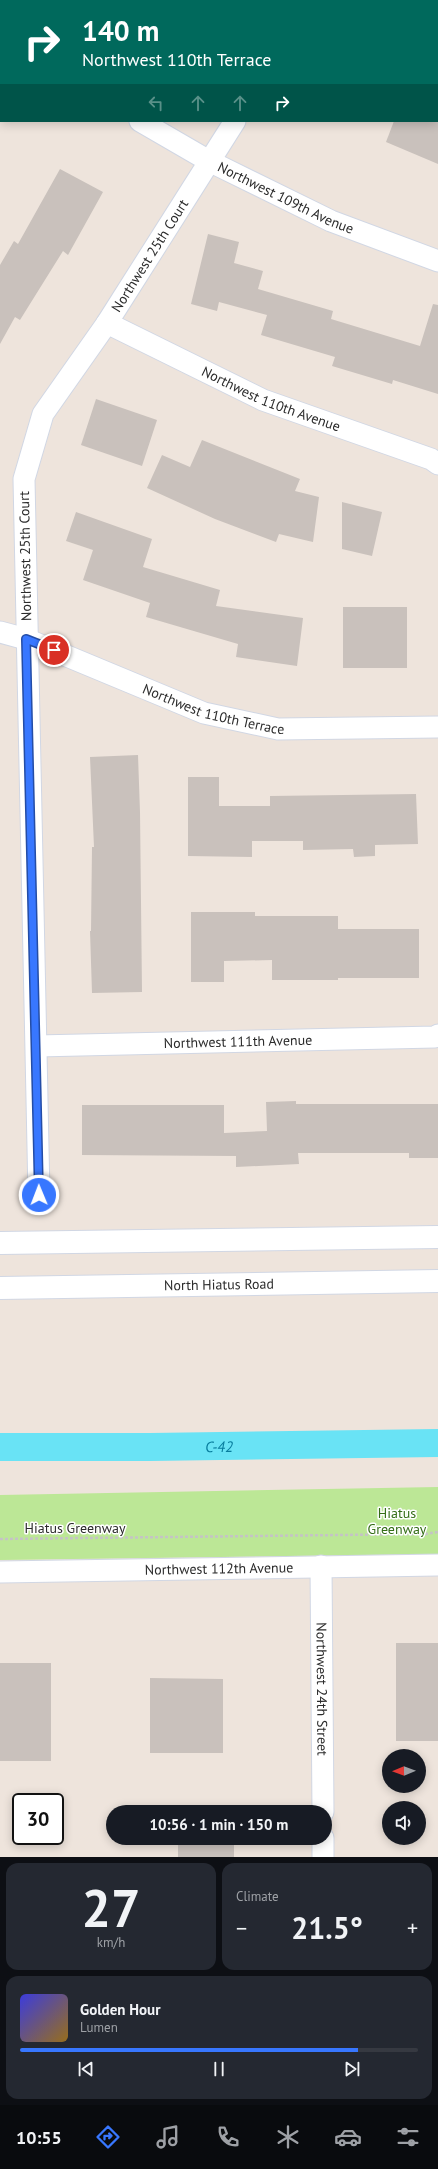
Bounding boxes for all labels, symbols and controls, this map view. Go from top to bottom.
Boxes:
text: 140 m [82,12,159,49]
icon: right [16,16,68,68]
text: Northwest 110th Terrace [82,48,272,71]
icon: left [145,92,167,114]
icon: ahead [187,92,209,114]
icon: ahead [229,92,251,114]
icon: right [271,92,293,114]
street label: Northwest 109th Avenue [215,158,356,238]
street label: Northwest 25th Court [107,196,192,315]
street label: Northwest 110th Avenue [199,362,343,435]
street label: Northwest 25th Court [15,491,35,621]
pin [37,633,71,667]
icon: arrive [43,639,65,661]
street label: Northwest 110th Terrace [140,680,285,738]
street label: Northwest 111th Avenue [163,1031,312,1052]
position arrow [18,1174,60,1216]
street label: North Hiatus Road [164,1275,274,1294]
water label: C-42 [205,1436,233,1456]
park label: Hiatus Greenway [368,1504,427,1538]
street label: Hiatus Greenway [25,1519,126,1537]
street label: Northwest 112th Avenue [145,1558,293,1579]
street label: Northwest 24th Street [312,1622,332,1756]
north arrow [382,1749,426,1793]
map controls [382,1749,426,1845]
speed limit sign: 30 [12,1793,64,1845]
button: sound [382,1801,426,1845]
text: 10:56 · 1 min · 150 m [150,1815,288,1834]
text: 27 [82,1874,140,1941]
text: Climate [236,1888,279,1905]
text: 21.5° [291,1908,363,1947]
text: − [236,1914,247,1942]
text: + [407,1914,418,1942]
text: km/h [97,1934,125,1951]
text: Golden Hour [80,2000,160,2019]
text: Lumen [80,2019,118,2036]
icon: previous [75,2058,97,2080]
icon: pause [208,2058,230,2080]
icon: next [341,2058,363,2080]
icon: directions [94,2123,122,2151]
icon: music [154,2123,182,2151]
icon: phone [214,2123,242,2151]
icon: climate [274,2123,302,2151]
icon: car [334,2123,362,2151]
icon: filters [394,2123,422,2151]
text: 10:55 [16,2126,62,2149]

